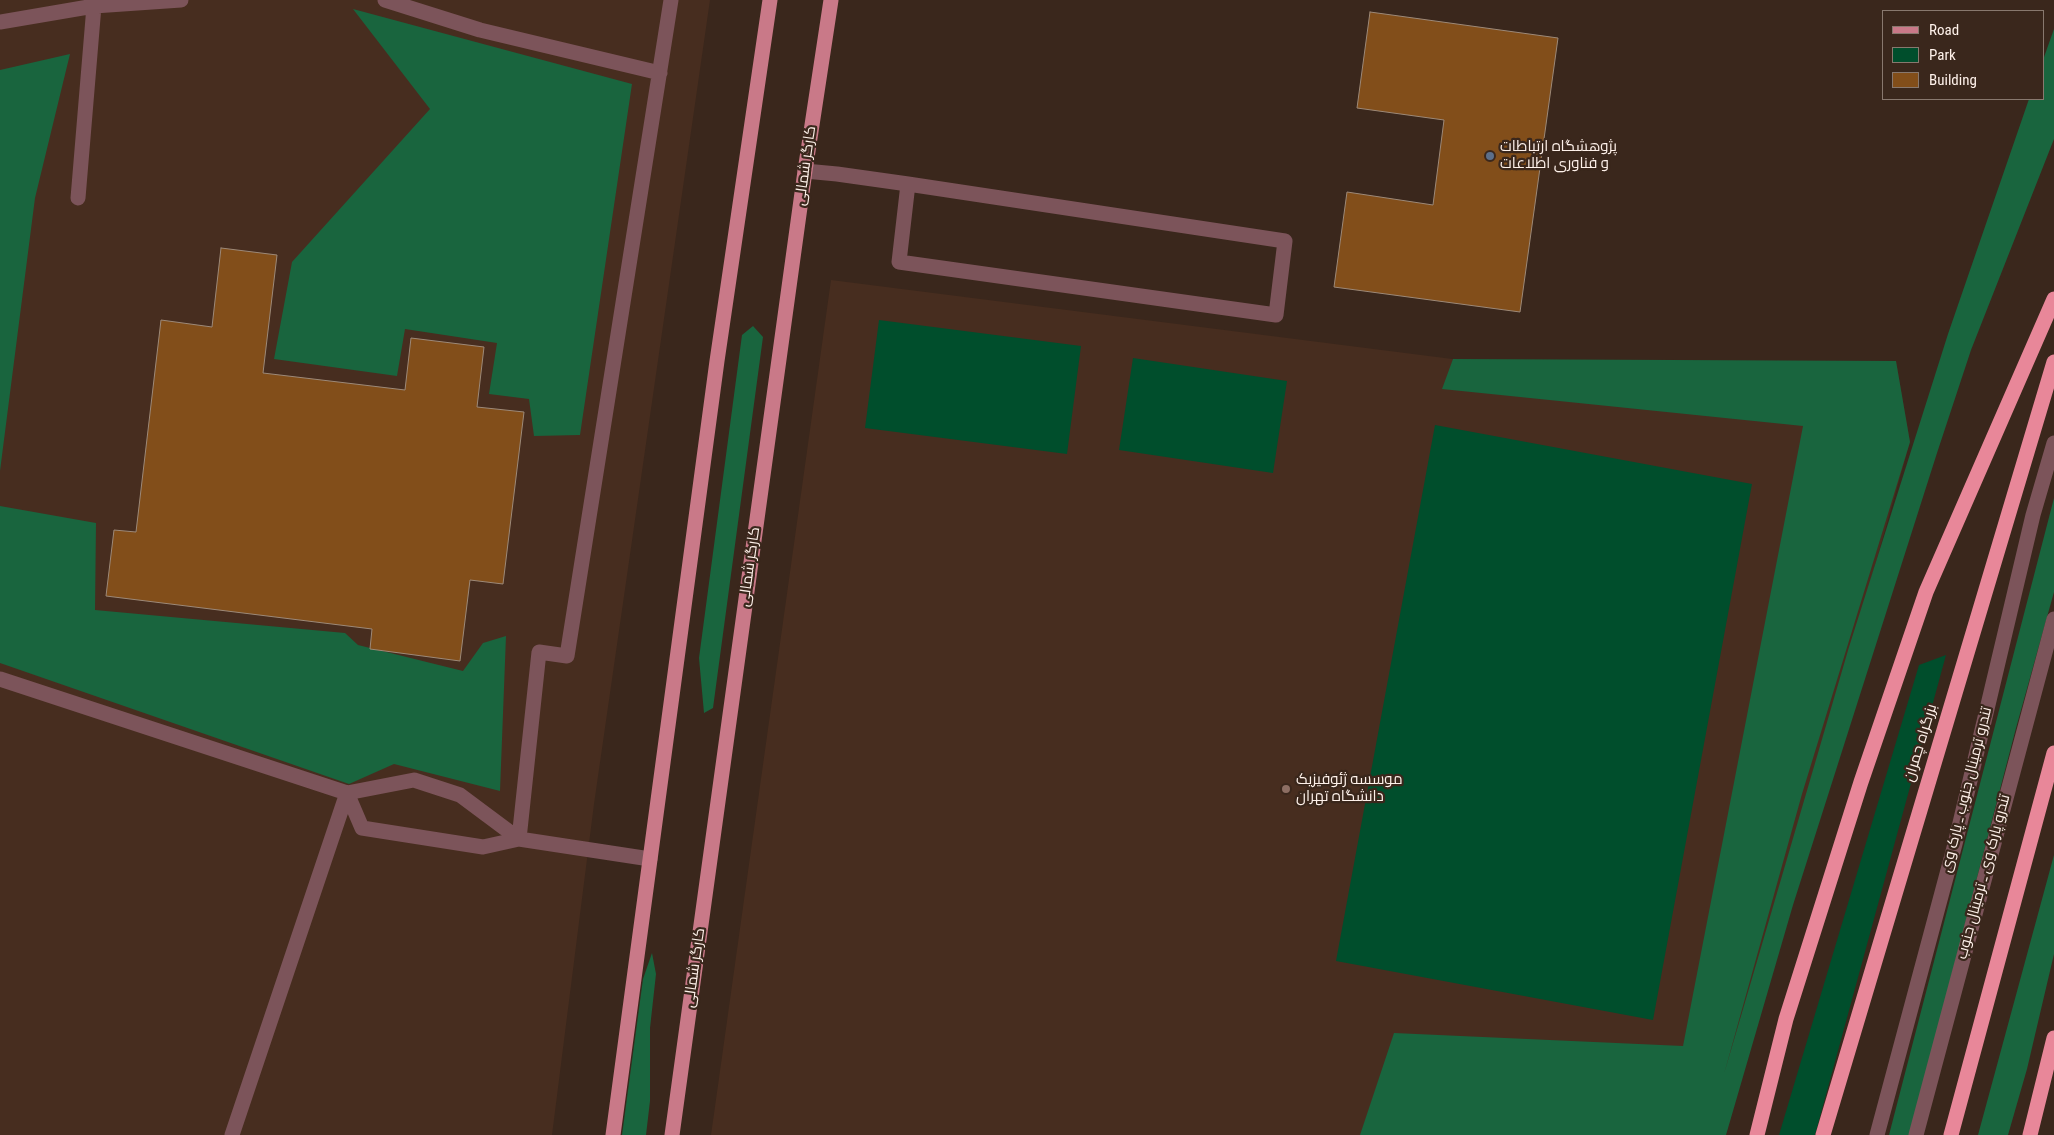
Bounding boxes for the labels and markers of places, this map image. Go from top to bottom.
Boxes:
place label: پژوهشگاه ارتباطات و فناوری اطلاعات [1500,138,1617,173]
marker: پژوهشگاه ارتباطات و فناوری اطلاعات [1484,150,1496,162]
place label: موسسه ژئوفیزیک دانشگاه تهران [1296,771,1403,806]
marker: موسسه ژئوفیزیک دانشگاه تهران [1280,783,1292,795]

